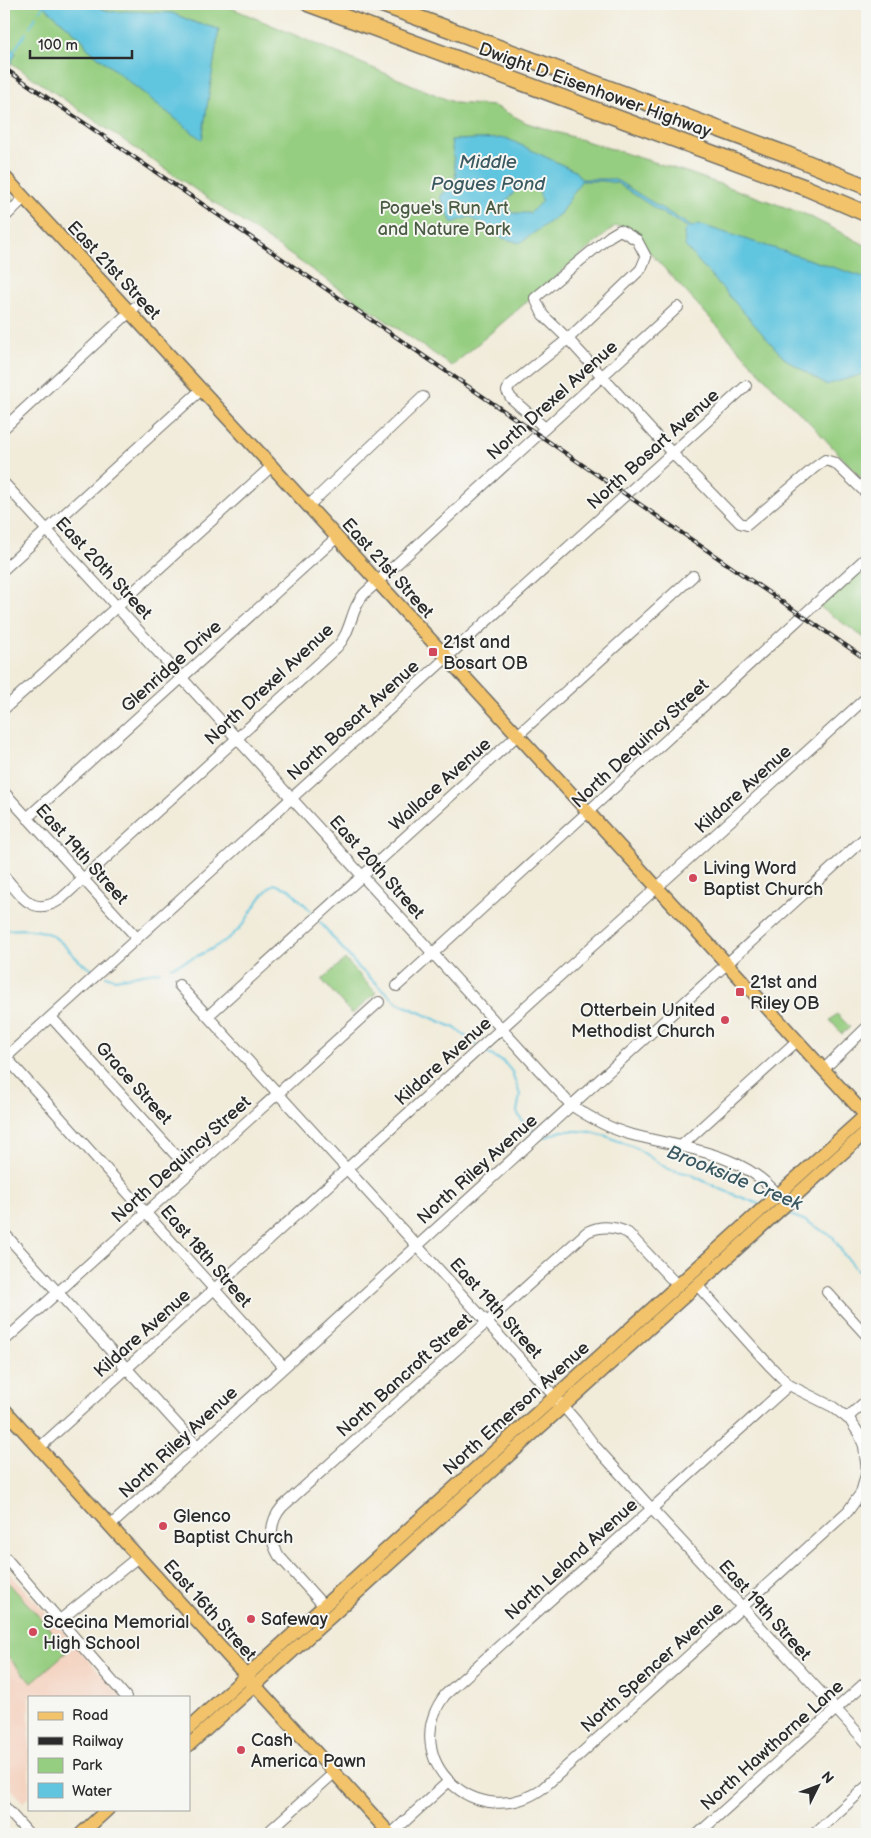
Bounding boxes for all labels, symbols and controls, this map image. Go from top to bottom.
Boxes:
scale bar [30,28,132,60]
text: 100 m [38,36,78,55]
street label: Dwight D Eisenhower Highway [476,39,715,143]
water label: Middle Pogues Pond [431,151,546,196]
park label: Pogue's Run Art and Nature Park [378,198,510,240]
street label: East 21st Street [63,217,165,324]
street label: North Drexel Avenue [483,336,622,465]
street label: North Bosart Avenue [583,384,724,514]
street label: East 20th Street [51,513,157,624]
street label: East 21st Street [337,514,438,623]
street label: Glenridge Drive [117,616,226,717]
street label: North Drexel Avenue [201,619,338,749]
place label: 21st and Bosart OB [443,632,528,674]
marker: 21st and Bosart OB [427,646,439,658]
street label: North Bosart Avenue [283,655,424,785]
street label: North Dequincy Street [568,674,714,812]
street label: Wallace Avenue [385,733,496,835]
street label: Kildare Avenue [691,740,796,838]
street label: East 19th Street [31,800,133,909]
street label: East 20th Street [325,811,429,924]
place label: Living Word Baptist Church [703,858,823,900]
marker: Living Word Baptist Church [687,872,699,884]
place label: 21st and Riley OB [750,972,819,1014]
marker: 21st and Riley OB [734,986,746,998]
place label: Otterbein United Methodist Church [571,1000,715,1042]
street label: Kildare Avenue [391,1012,496,1110]
marker: Otterbein United Methodist Church [719,1014,731,1026]
street label: Grace Street [91,1038,177,1129]
street label: North Dequincy Street [108,1091,255,1227]
street label: North Riley Avenue [413,1110,542,1229]
water label: Brookside Creek [664,1141,806,1216]
street label: East 18th Street [156,1201,256,1312]
street label: East 19th Street [445,1254,547,1363]
street label: Kildare Avenue [90,1284,195,1382]
street label: North Bancroft Street [333,1309,476,1442]
street label: North Emerson Avenue [439,1337,594,1480]
street label: North Riley Avenue [115,1382,242,1503]
street label: North Leland Avenue [501,1494,642,1624]
place label: Glenco Baptist Church [173,1506,293,1548]
marker: Glenco Baptist Church [157,1520,169,1532]
street label: East 16th Street [159,1555,261,1666]
street label: East 19th Street [714,1556,816,1665]
street label: North Spencer Avenue [577,1598,728,1737]
place label: Safeway [261,1609,329,1630]
place label: Scecina Memorial High School [43,1612,189,1654]
marker: Safeway [245,1613,257,1625]
marker: Scecina Memorial High School [27,1626,39,1638]
street label: North Hawthorne Lane [696,1675,848,1815]
legend [28,1696,190,1810]
text: Road [72,1706,108,1725]
place label: Cash America Pawn [251,1730,366,1772]
text: Railway [72,1732,123,1751]
marker: Cash America Pawn [235,1744,247,1756]
text: Park [72,1756,103,1775]
north arrow [794,1760,844,1810]
text: Water [72,1782,112,1801]

